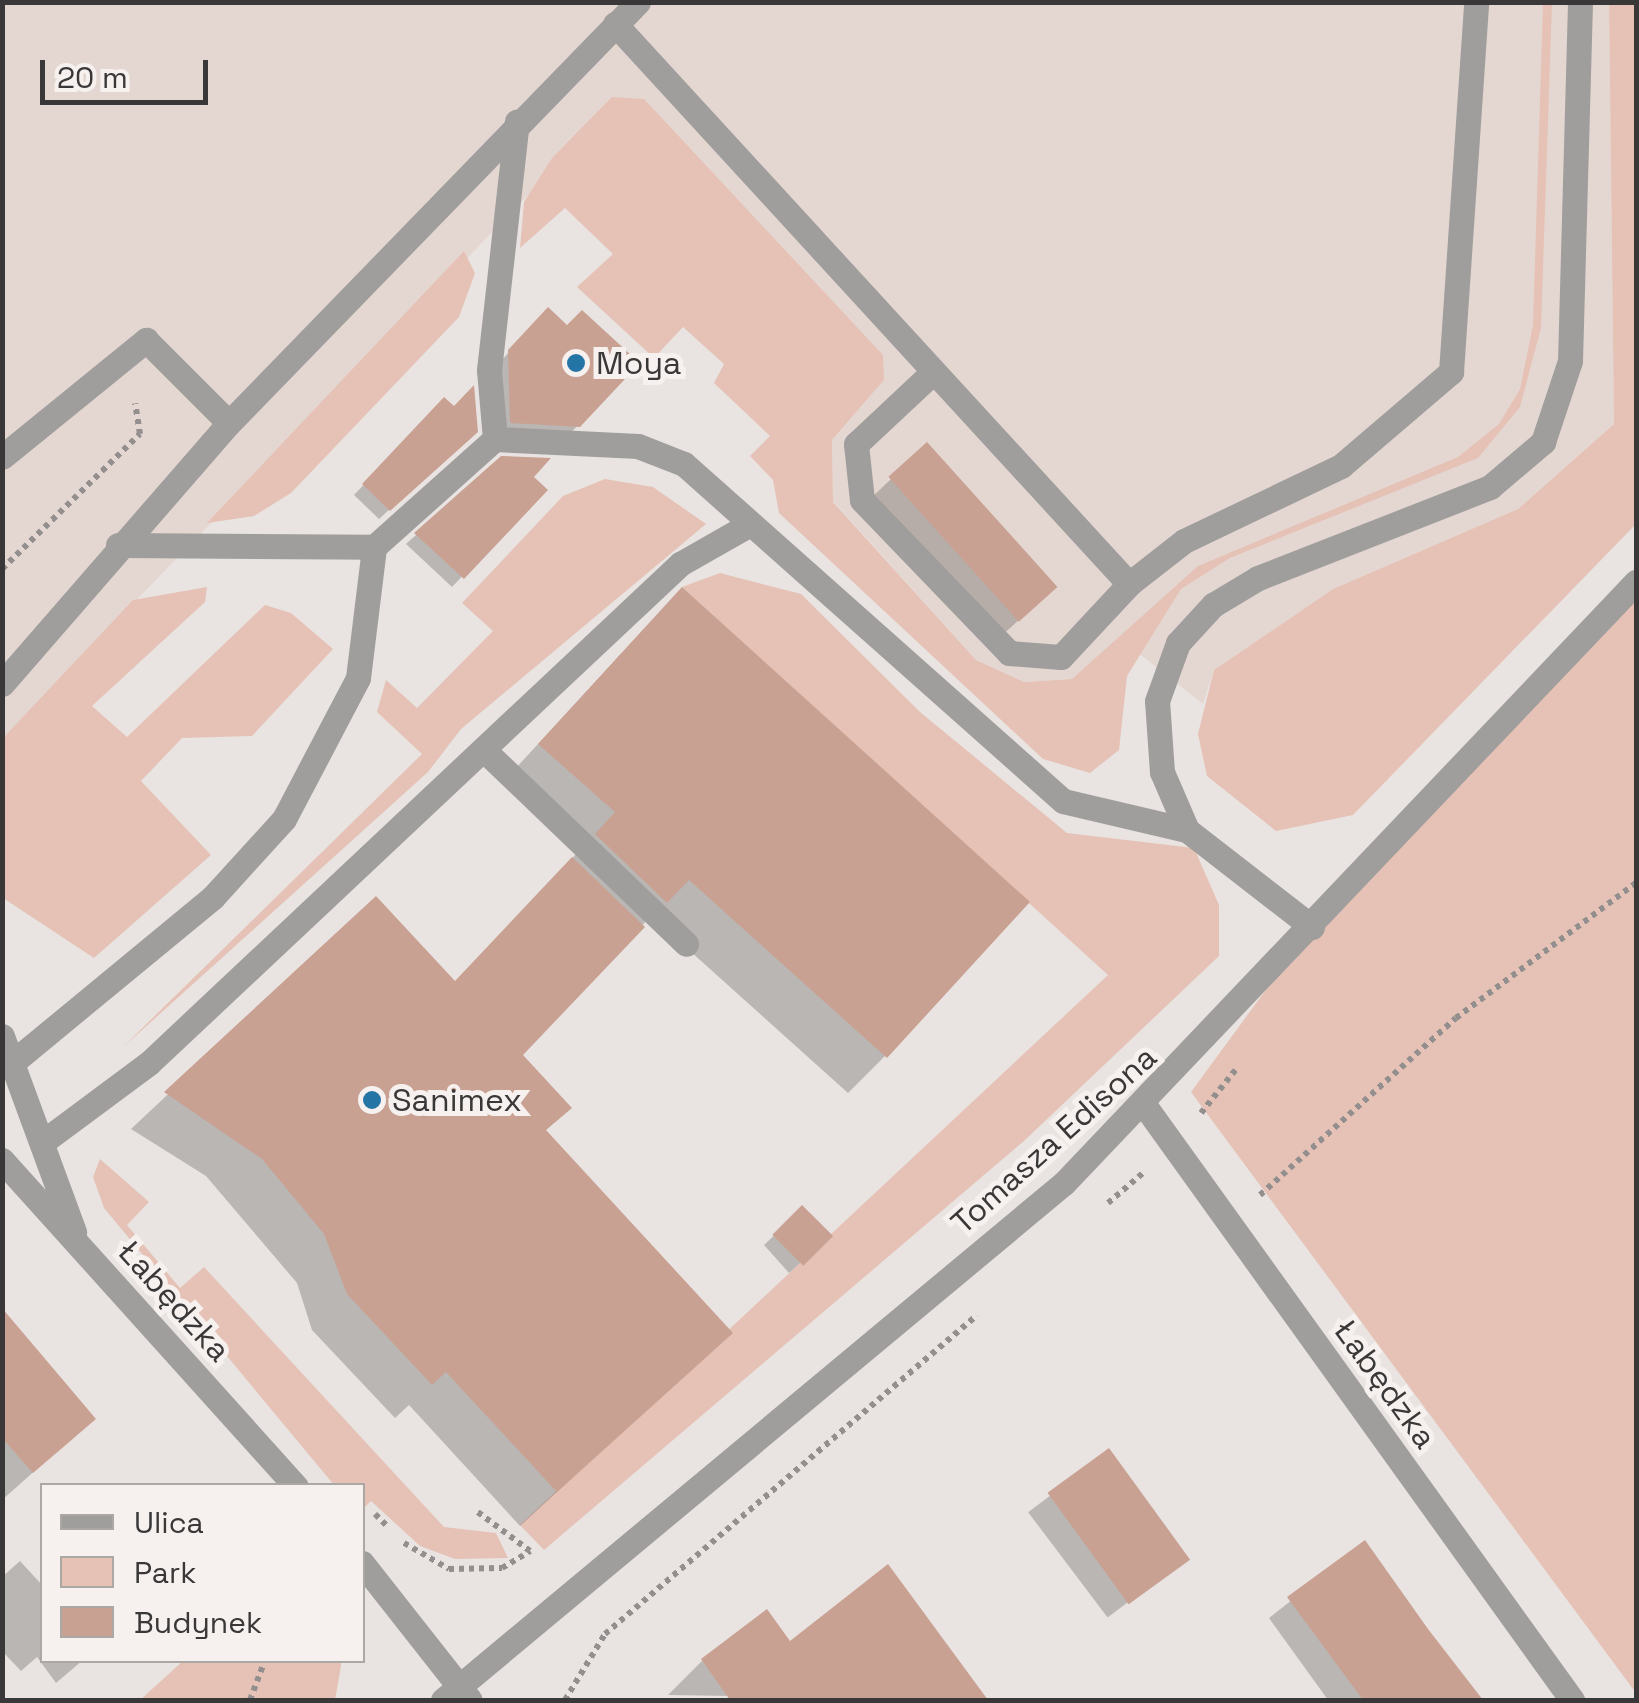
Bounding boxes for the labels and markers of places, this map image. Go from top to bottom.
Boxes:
place label: Moya [596,344,681,382]
marker: Moya [565,352,587,374]
place label: Sanimex [392,1081,522,1119]
marker: Sanimex [361,1089,383,1111]

